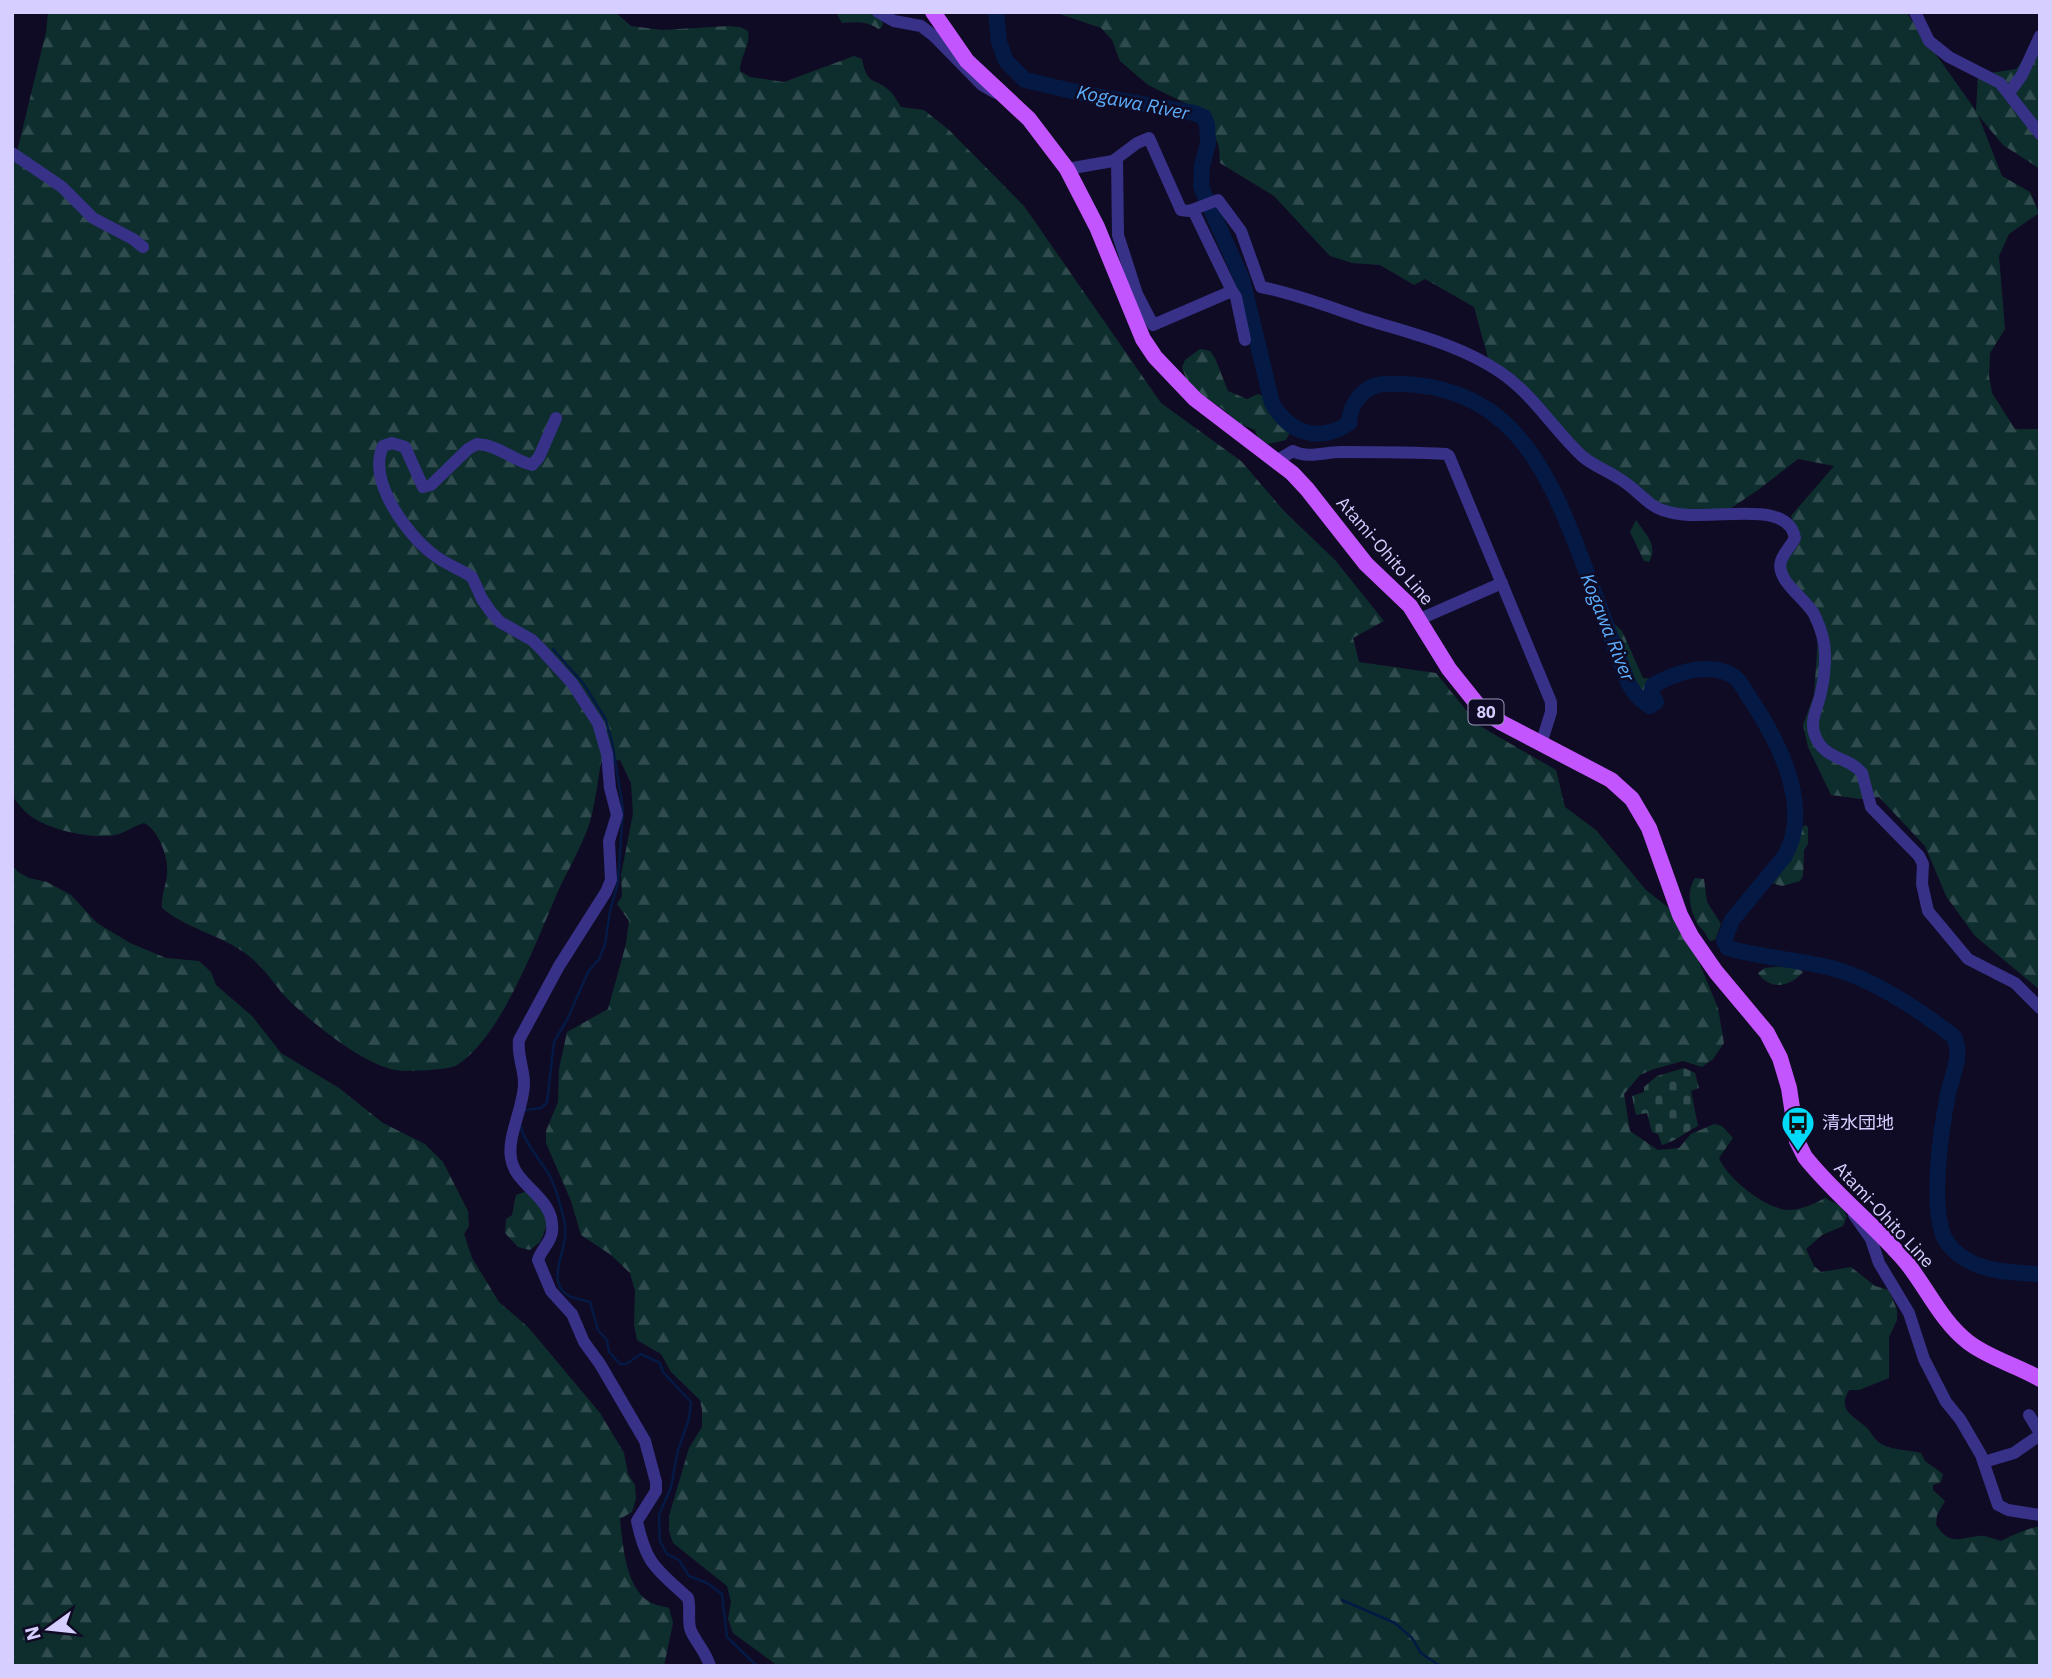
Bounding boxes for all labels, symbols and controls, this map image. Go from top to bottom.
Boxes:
water label: Kogawa River [1075,79,1192,125]
street label: Atami-Ohito Line [1332,492,1439,610]
water label: Kogawa River [1576,570,1641,685]
road number: 80 [1468,699,1504,724]
bus stop icon: 清水団地 [1779,1104,1817,1153]
place label: 清水団地 [1822,1111,1894,1134]
street label: Atami-Ohito Line [1829,1157,1939,1273]
north arrow [14,1594,84,1664]
text: N [19,1624,46,1643]

